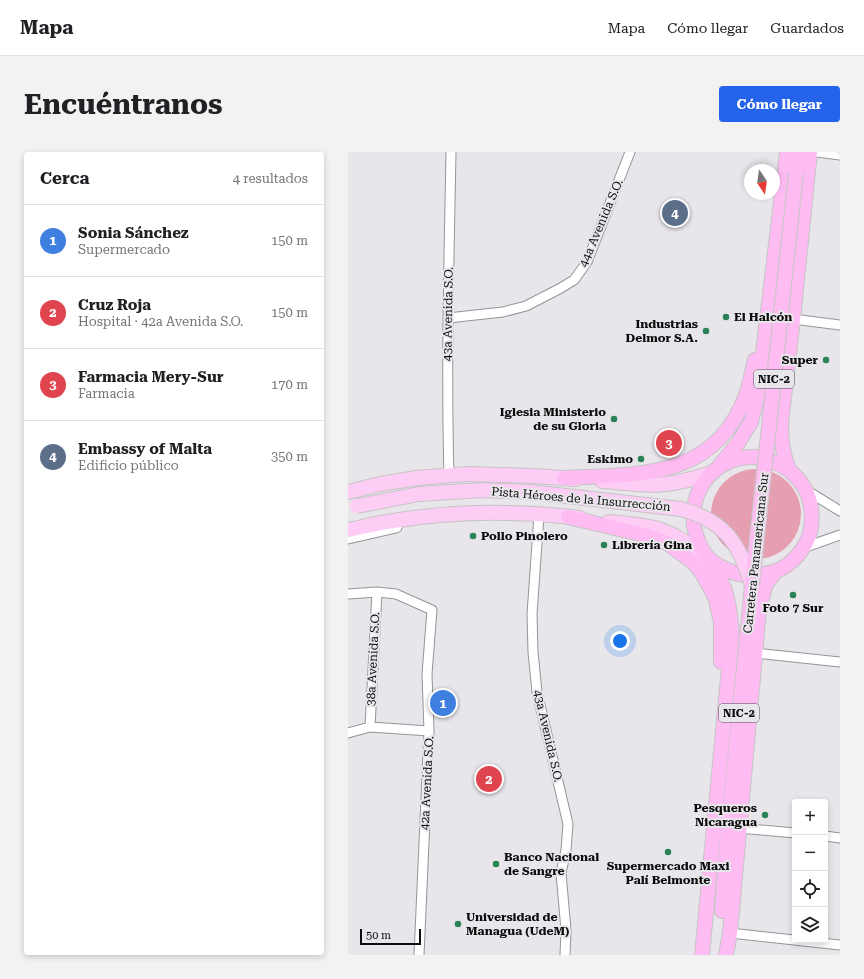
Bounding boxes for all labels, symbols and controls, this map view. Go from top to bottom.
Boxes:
text: Mapa [20,16,73,39]
text: Mapa [608,20,645,36]
text: Cómo llegar [667,20,748,36]
text: Guardados [770,20,844,36]
button: Cómo llegar [719,86,840,122]
text: Encuéntranos [24,88,222,121]
north arrow [744,164,780,200]
text: Cerca [40,168,90,188]
text: 4 resultados [233,171,308,186]
street label: 44a Avenida S.O. [576,177,626,269]
pin: 4 [662,198,688,228]
text: Sonia Sánchez [78,224,189,242]
text: 1 [49,233,57,248]
text: 150 m [271,233,308,248]
text: Supermercado [78,242,170,257]
street label: 43a Avenida S.O. [440,267,456,361]
text: Cruz Roja [78,296,151,314]
text: 2 [49,305,57,320]
text: 150 m [271,305,308,320]
place label: El Halcón [734,310,792,324]
marker: El Halcón [721,312,731,322]
text: Hospital · 42a Avenida S.O. [78,314,243,329]
place label: Industrias Delmor S.A. [626,317,698,345]
marker: Industrias Delmor S.A. [701,326,711,336]
place label: Super [782,353,819,367]
marker: Super [821,355,831,365]
text: Farmacia Mery-Sur [78,368,224,386]
road number: NIC-2 [754,370,794,388]
text: 3 [49,377,57,392]
text: 170 m [271,377,308,392]
text: Farmacia [78,386,135,401]
place label: Iglesia Ministerio de su Gloria [500,405,606,433]
marker: Iglesia Ministerio de su Gloria [609,414,619,424]
pin: 3 [656,428,682,458]
text: Embassy of Malta [78,440,212,458]
text: 4 [49,449,57,464]
text: 350 m [271,449,308,464]
place label: Eskimo [587,452,633,466]
marker: Eskimo [636,454,646,464]
text: Edificio público [78,458,179,473]
street label: Carretera Panamericana Sur [741,472,771,634]
street label: Pista Héroes de la Insurrección [491,484,671,514]
place label: Pollo Pinolero [481,529,568,543]
marker: Pollo Pinolero [468,531,478,541]
place label: Librería Gina [612,538,692,552]
marker: Librería Gina [599,540,609,550]
marker: Foto 7 Sur [788,590,798,600]
place label: Foto 7 Sur [763,601,824,615]
street label: 38a Avenida S.O. [364,612,382,706]
your location [610,631,630,651]
pin: 1 [430,688,456,718]
street label: 43a Avenida S.O. [531,688,565,784]
road number: NIC-2 [719,704,759,722]
street label: 42a Avenida S.O. [418,736,436,830]
pin: 2 [476,764,502,794]
map controls [792,799,828,943]
button: + [792,799,828,835]
place label: Pesqueros Nicaragua [694,801,757,829]
marker: Pesqueros Nicaragua [760,810,770,820]
button: − [792,835,828,871]
marker: Supermercado Maxi Palí Belmonte [663,847,673,857]
place label: Banco Nacional de Sangre [504,850,599,878]
marker: Banco Nacional de Sangre [491,859,501,869]
place label: Supermercado Maxi Palí Belmonte [607,859,729,887]
button: locate [792,871,828,907]
button: layers [792,907,828,943]
place label: Universidad de Managua (UdeM) [466,910,569,938]
marker: Universidad de Managua (UdeM) [453,919,463,929]
scale bar [360,927,421,946]
text: 50 m [366,929,391,942]

